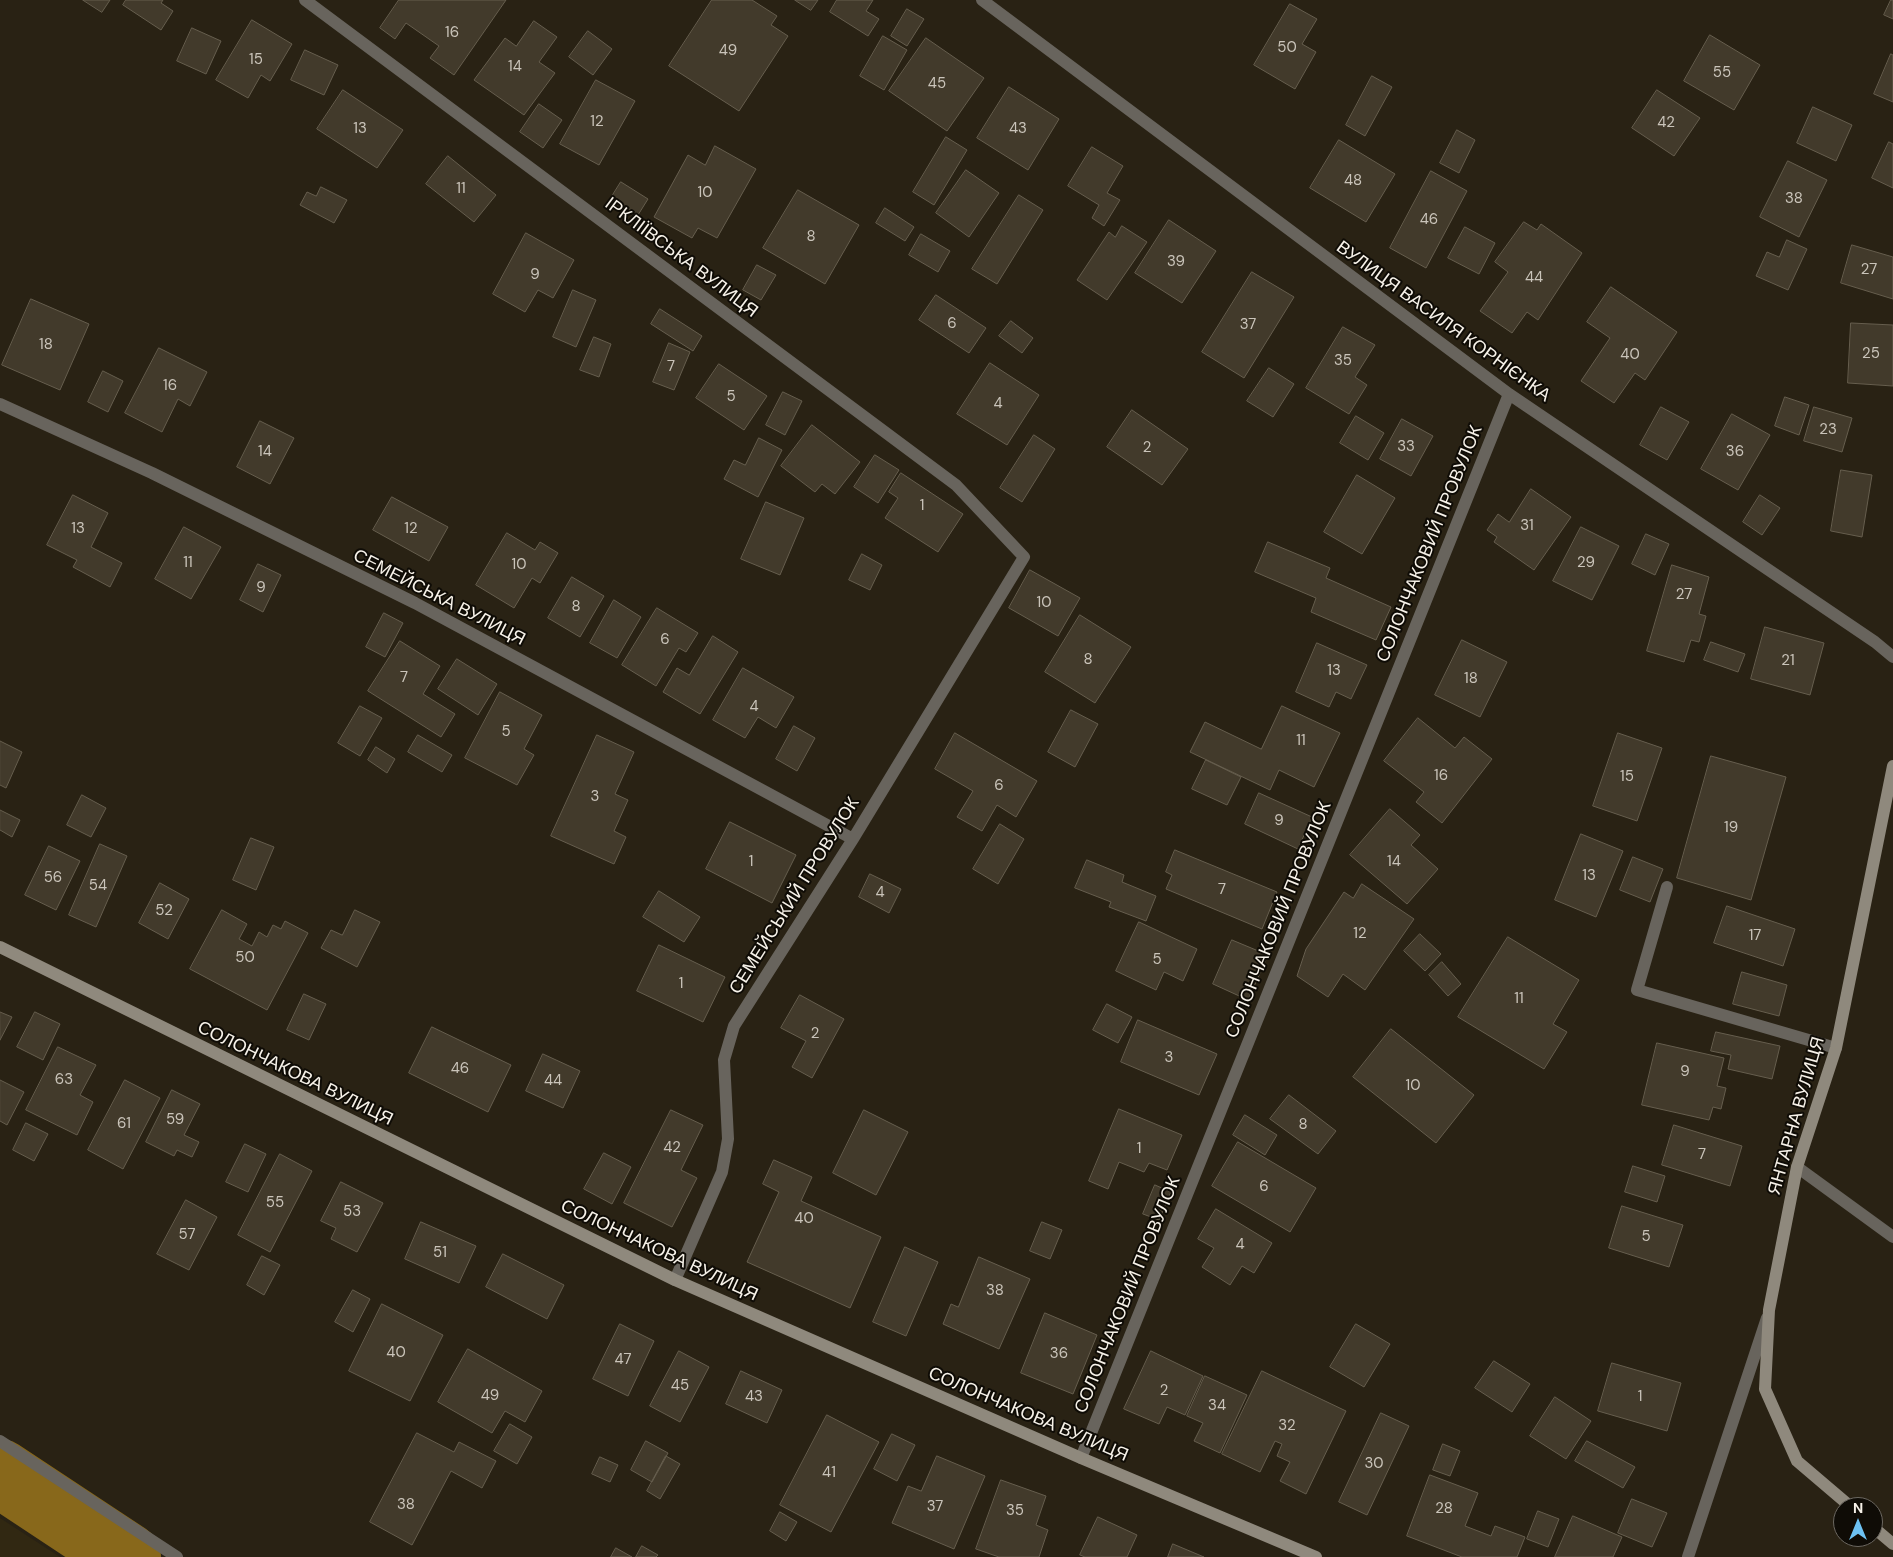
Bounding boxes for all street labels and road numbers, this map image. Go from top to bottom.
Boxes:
street label: ІРКЛІЇВСЬКА ВУЛИЦЯ [600,193,762,323]
street label: ВУЛИЦЯ ВАСИЛЯ КОРНІЄНКА [1332,237,1554,407]
street label: СОЛОНЧАКОВИЙ ПРОВУЛОК [1373,423,1487,665]
street label: СЕМЕЙСЬКА ВУЛИЦЯ [349,545,529,651]
street label: СЕМЕЙСЬКИЙ ПРОВУЛОК [725,794,865,998]
street label: СОЛОНЧАКОВИЙ ПРОВУЛОК [1222,799,1336,1041]
street label: СОЛОНЧАКОВА ВУЛИЦЯ [194,1017,396,1131]
street label: ЯНТАРНА ВУЛИЦЯ [1764,1034,1830,1198]
street label: СОЛОНЧАКОВИЙ ПРОВУЛОК [1071,1174,1185,1416]
street label: СОЛОНЧАКОВА ВУЛИЦЯ [557,1196,761,1306]
street label: СОЛОНЧАКОВА ВУЛИЦЯ [925,1363,1131,1467]

